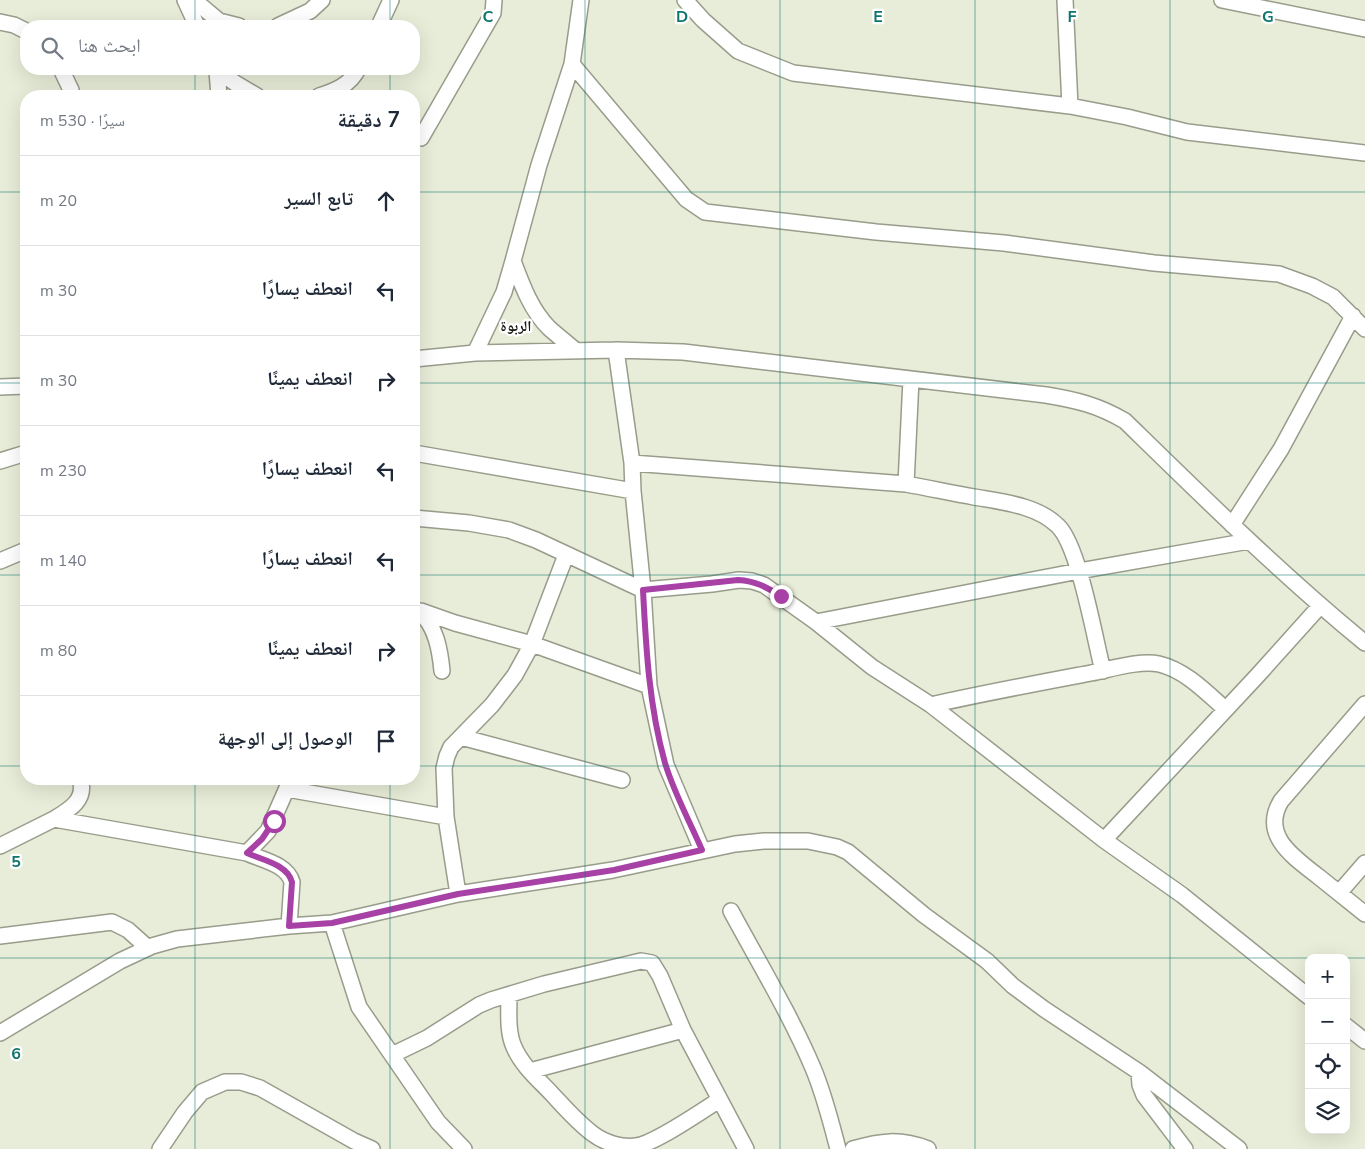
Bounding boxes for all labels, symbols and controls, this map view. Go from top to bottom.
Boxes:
text: C [483,6,494,28]
text: D [676,6,688,28]
text: E [873,6,883,28]
text: F [1068,6,1077,28]
text: G [1262,6,1274,28]
search box [20,20,420,75]
text: ابحث هنا [78,33,141,59]
icon: search [38,34,66,62]
text: 7 دقيقة [338,106,400,134]
text: سيرًا · 530 m [40,110,125,132]
text: تابع السير [284,186,353,212]
icon: ahead [372,187,400,215]
text: 20 m [40,190,77,212]
text: انعطف يسارًا [262,276,353,302]
icon: left [372,277,400,305]
text: 30 m [40,280,77,302]
district label: الربوة [500,316,532,336]
text: انعطف يمينًا [267,366,353,392]
icon: right [372,367,400,395]
text: 30 m [40,370,77,392]
text: انعطف يسارًا [262,456,353,482]
icon: left [372,457,400,485]
text: 230 m [40,460,87,482]
text: انعطف يسارًا [262,546,353,572]
icon: left [372,547,400,575]
text: 140 m [40,550,87,572]
route end [770,585,793,608]
text: انعطف يمينًا [267,636,353,662]
icon: right [372,637,400,665]
text: 80 m [40,640,77,662]
text: الوصول إلى الوجهة [218,726,353,752]
icon: arrive [372,727,400,755]
route start [263,810,286,833]
text: 5 [11,851,21,873]
map controls [1305,954,1350,1134]
button: + [1305,954,1350,999]
button: − [1305,999,1350,1044]
text: 6 [11,1043,21,1065]
button: locate [1305,1044,1350,1089]
button: layers [1305,1089,1350,1134]

